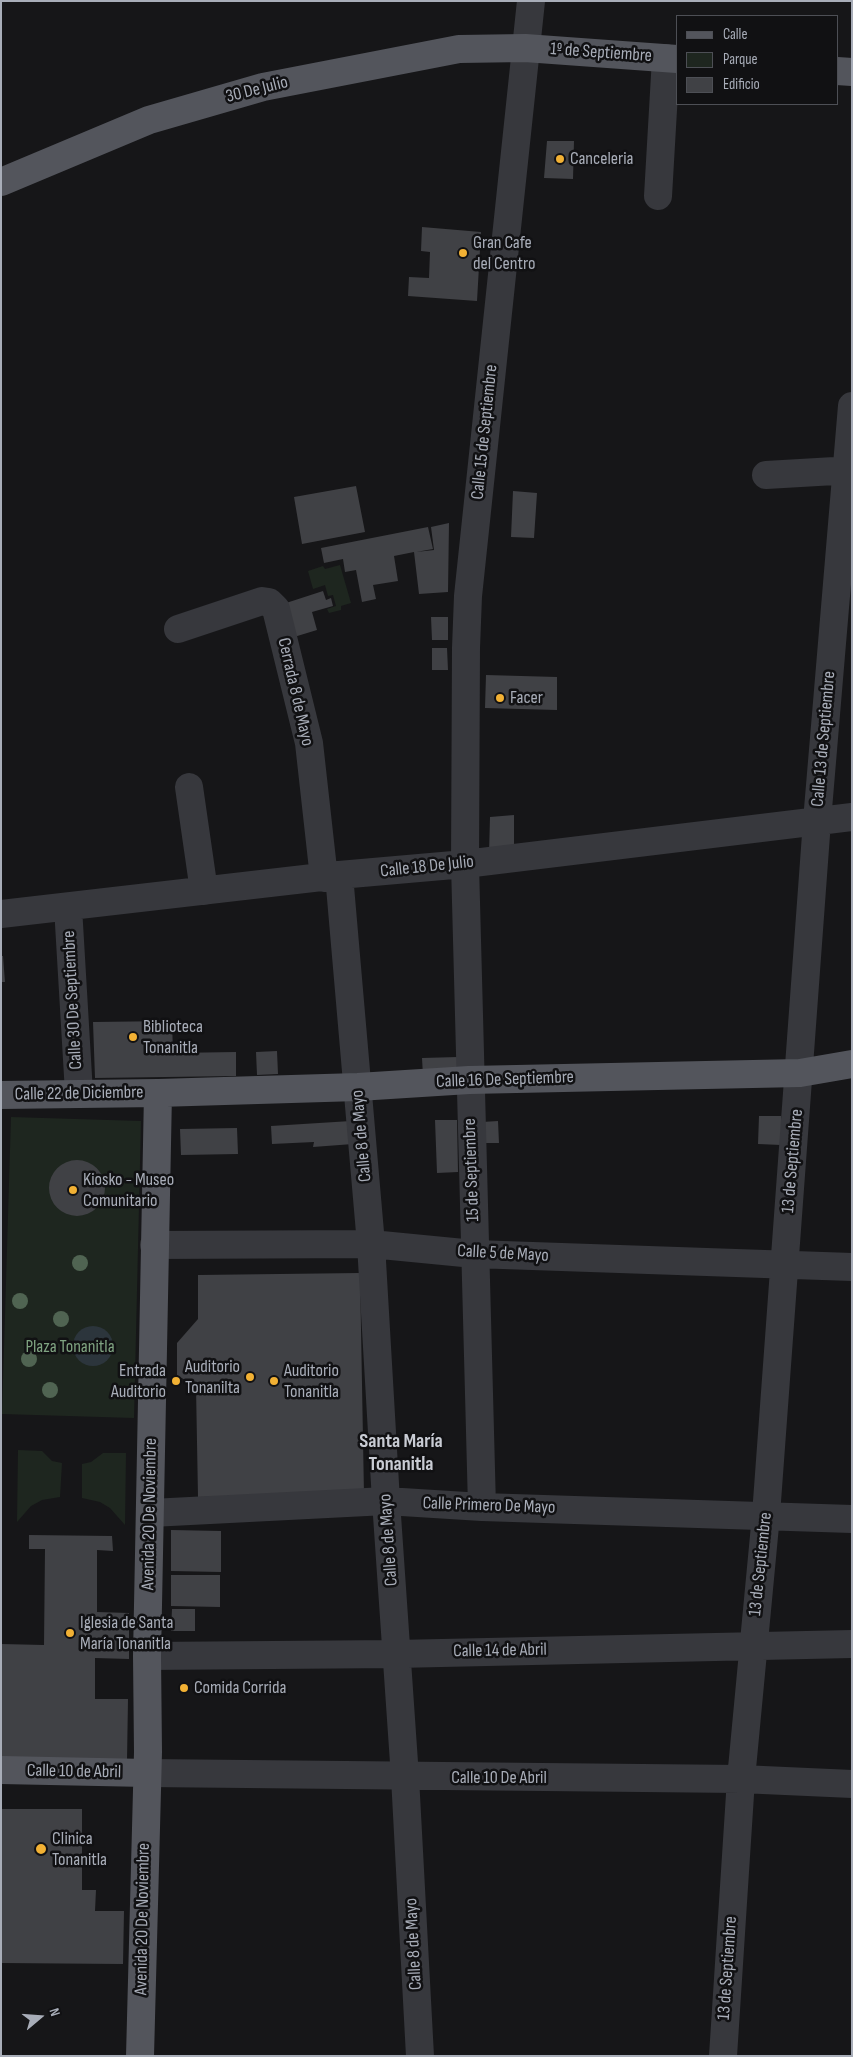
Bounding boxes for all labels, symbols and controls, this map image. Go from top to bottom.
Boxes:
legend [676,15,838,105]
text: Calle [723,25,747,44]
street label: 1º de Septiembre [549,39,653,67]
text: Parque [723,50,758,69]
street label: 30 De Julio [224,72,290,108]
text: Edificio [723,75,760,94]
place label: Canceleria [570,148,633,170]
marker: Canceleria [554,153,566,165]
place label: Gran Cafe del Centro [473,232,535,274]
marker: Gran Cafe del Centro [457,247,469,259]
street label: Calle 15 de Septiembre [467,363,503,501]
street label: Cerrada 8 de Mayo [272,636,318,748]
street label: Calle 13 de Septiembre [807,670,841,808]
place label: Facer [510,687,543,709]
marker: Facer [494,692,506,704]
street label: Calle 18 De Julio [379,851,475,883]
street label: Calle 30 De Septiembre [59,930,87,1070]
place label: Biblioteca Tonanitla [143,1016,203,1058]
marker: Biblioteca Tonanitla [127,1031,139,1043]
street label: Calle 16 De Septiembre [436,1067,574,1093]
street label: Calle 22 de Diciembre [15,1082,143,1106]
street label: Calle 8 de Mayo [347,1089,377,1183]
street label: 13 de Septiembre [778,1108,808,1214]
street label: 15 de Septiembre [459,1118,485,1222]
place label: Kiosko - Museo Comunitario [83,1169,174,1212]
marker: Kiosko - Museo Comunitario [67,1184,79,1196]
street label: Calle 5 de Mayo [457,1241,549,1267]
park label: Plaza Tonanitla [25,1336,115,1358]
place label: Auditorio Tonanilta [185,1356,240,1398]
place label: Entrada Auditorio [111,1360,166,1402]
place label: Auditorio Tonanitla [284,1360,339,1402]
marker: Auditorio Tonanilta [244,1371,256,1383]
marker: Entrada Auditorio [170,1375,182,1387]
marker: Auditorio Tonanitla [268,1375,280,1387]
district label: Santa María Tonanitla [359,1430,443,1477]
street label: Avenida 20 De Noviembre [138,1438,162,1590]
street label: Calle 8 de Mayo [375,1493,403,1587]
street label: Calle Primero De Mayo [422,1493,556,1519]
street label: 13 de Septiembre [745,1511,777,1617]
place label: Iglesia de Santa María Tonanitla [80,1612,173,1655]
marker: Iglesia de Santa María Tonanitla [64,1627,76,1639]
street label: Calle 14 de Abril [453,1639,547,1663]
place label: Comida Corrida [194,1677,286,1699]
marker: Comida Corrida [178,1682,190,1694]
street label: Calle 10 de Abril [27,1760,121,1784]
street label: Calle 10 De Abril [451,1767,547,1789]
place label: Clinica Tonanitla [52,1828,107,1870]
marker: Clinica Tonanitla [34,1842,48,1856]
street label: Avenida 20 De Noviembre [131,1843,155,1995]
street label: Calle 8 de Mayo [401,1897,427,1991]
street label: 13 de Septiembre [714,1915,742,2021]
north arrow [15,1992,65,2042]
text: N [45,2006,64,2018]

